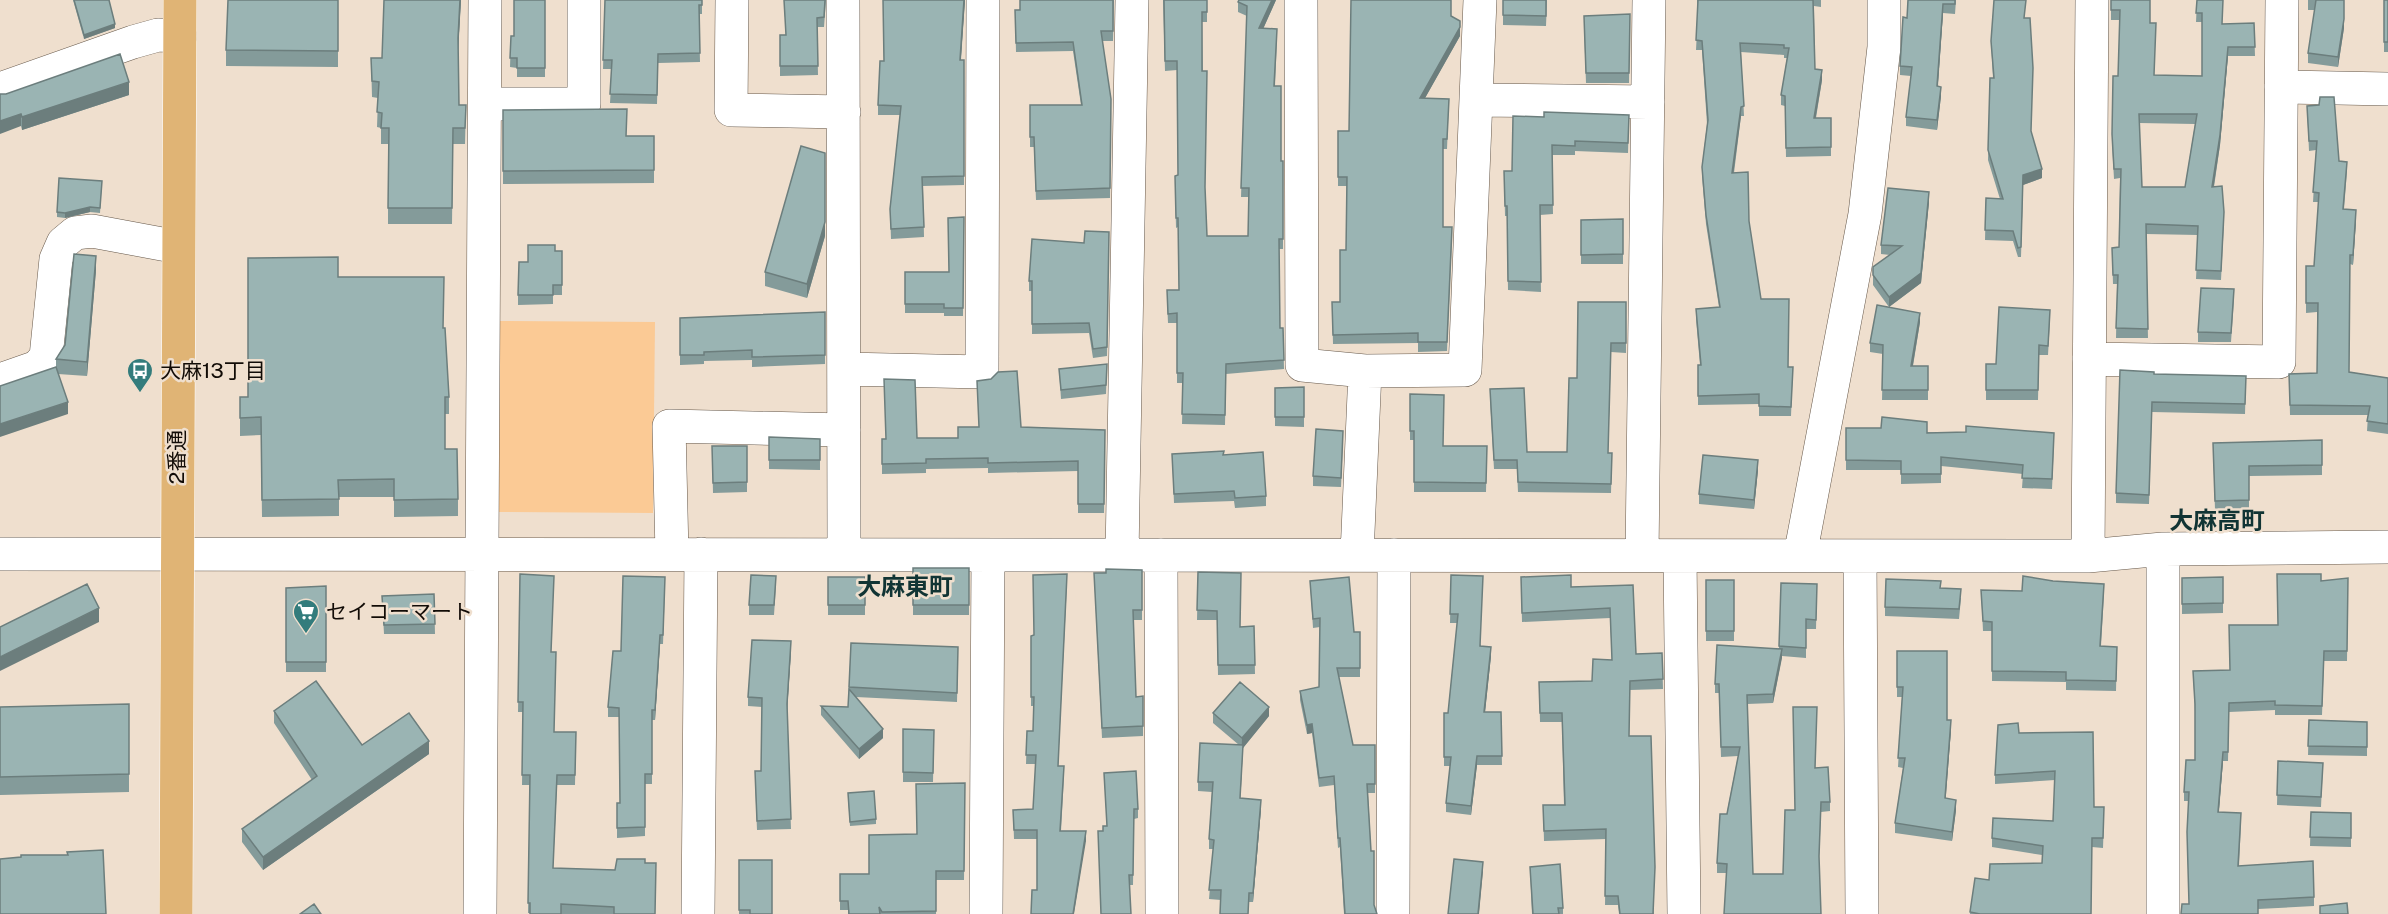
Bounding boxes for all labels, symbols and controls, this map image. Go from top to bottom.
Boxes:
bus stop icon: 大麻13丁目 [125,356,155,394]
place label: 大麻13丁目 [160,358,266,383]
street label: 2番通 [164,430,189,484]
district label: 大麻高町 [2169,506,2265,534]
district label: 大麻東町 [857,572,953,600]
supermarket icon: セイコーマート [291,597,321,635]
place label: セイコーマート [326,599,473,624]

